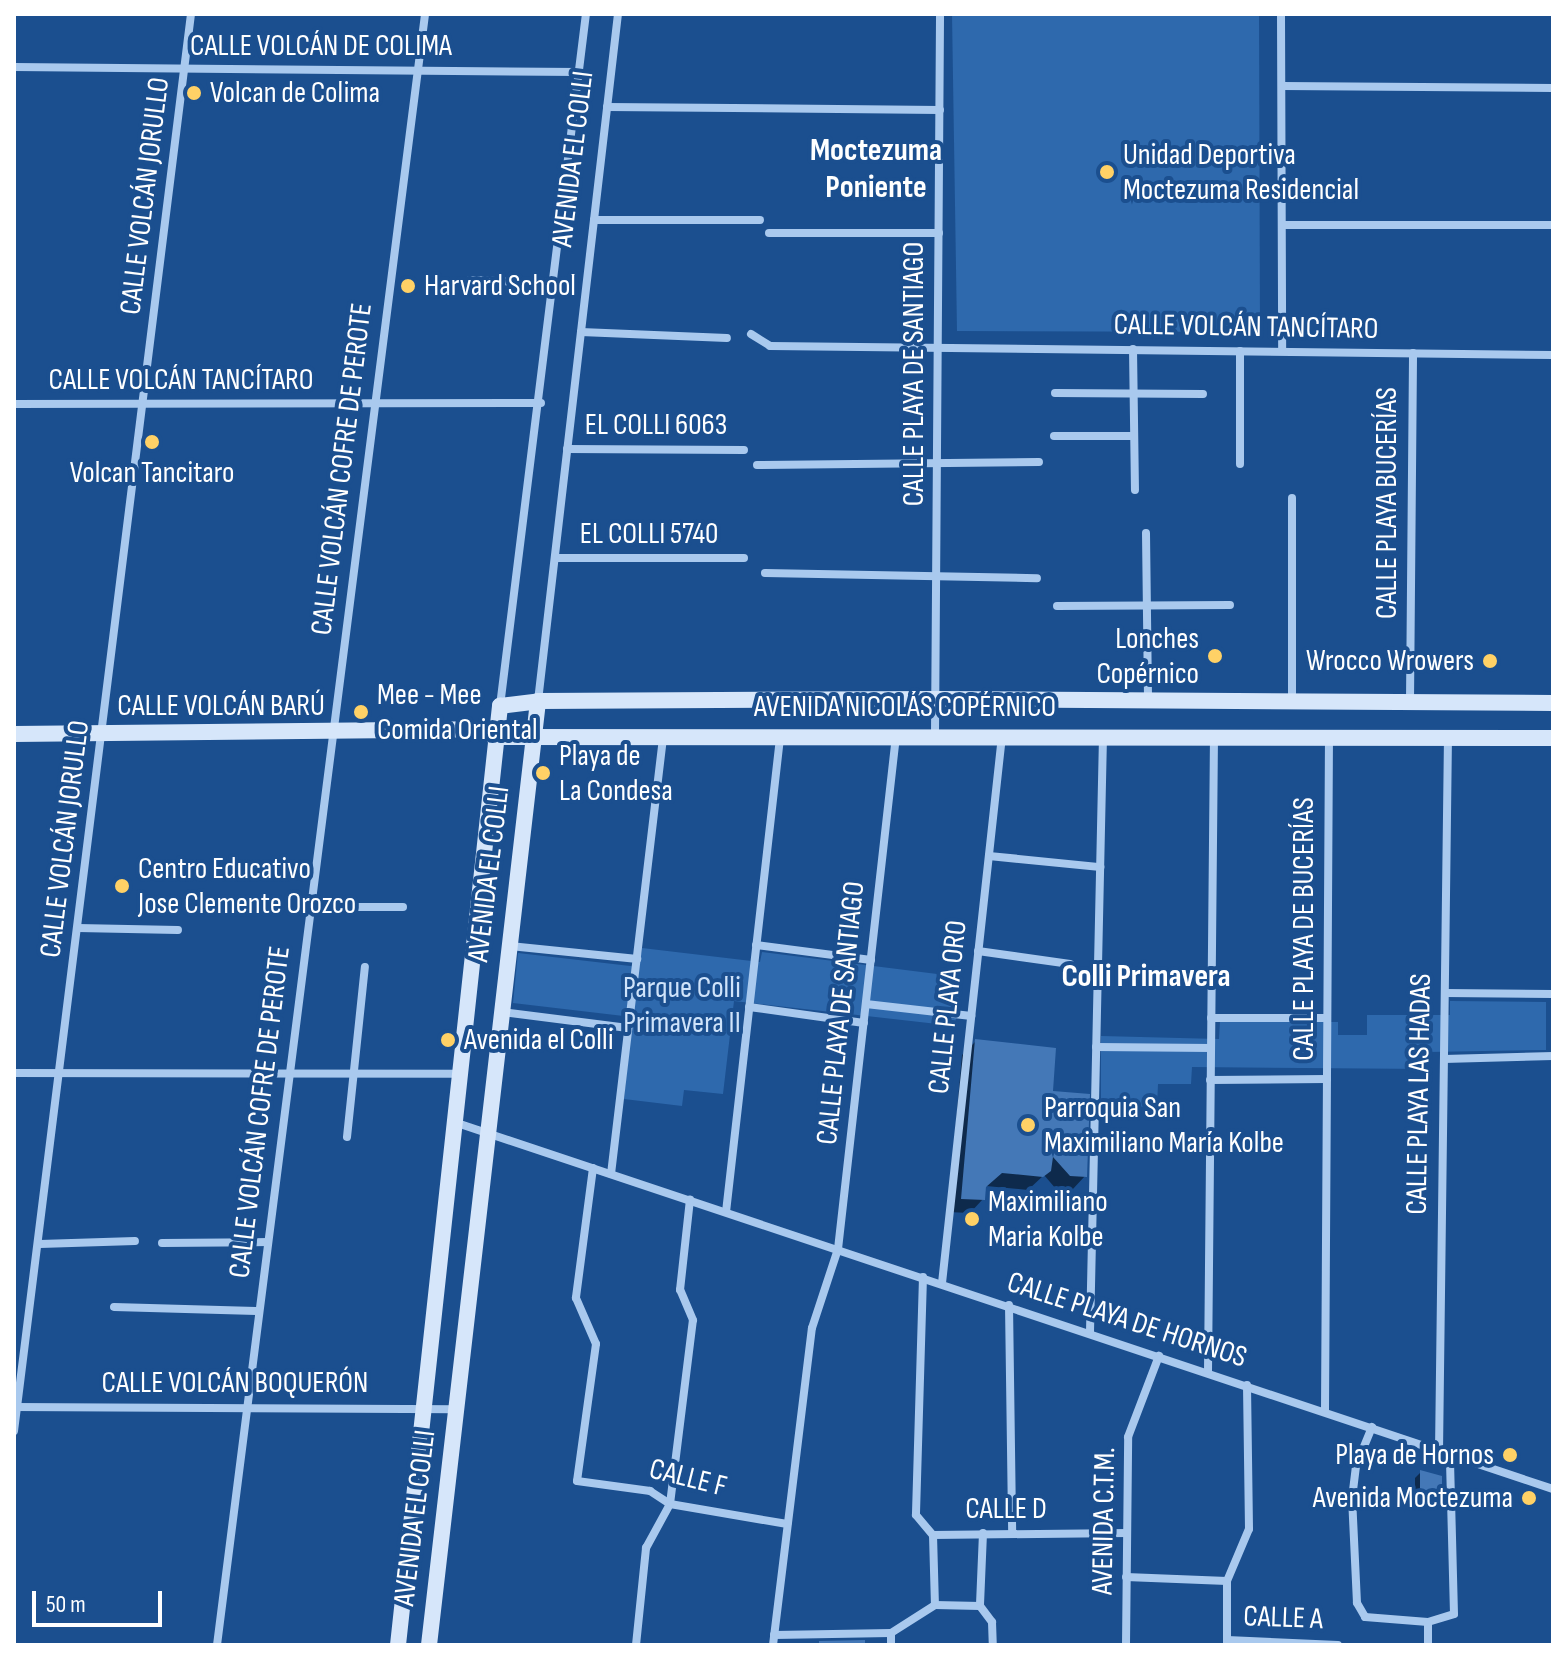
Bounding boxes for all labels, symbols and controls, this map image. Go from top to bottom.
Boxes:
street label: CALLE VOLCÁN DE COLIMA [190,28,452,64]
street label: AVENIDA EL COLLI [544,69,602,249]
street label: CALLE VOLCÁN JORULLO [113,75,177,317]
place label: Volcan de Colima [210,75,380,111]
marker: Volcan de Colima [185,84,203,102]
district label: Moctezuma Poniente [810,133,942,208]
place label: Unidad Deportiva Moctezuma Residencial [1123,137,1359,208]
marker: Unidad Deportiva Moctezuma Residencial [1098,163,1116,181]
street label: CALLE PLAYA DE SANTIAGO [896,242,932,506]
place label: Harvard School [424,268,576,304]
marker: Harvard School [399,277,417,295]
street label: CALLE VOLCÁN COFRE DE PEROTE [304,301,380,637]
street label: CALLE VOLCÁN TANCÍTARO [1113,307,1379,347]
street label: CALLE VOLCÁN TANCÍTARO [49,362,313,398]
street label: CALLE PLAYA BUCERÍAS [1369,387,1405,619]
street label: EL COLLI 6063 [585,407,727,443]
marker: Volcan Tancitaro [143,433,161,451]
place label: Volcan Tancitaro [70,455,234,491]
street label: EL COLLI 5740 [580,516,718,552]
place label: Lonches Copérnico [1096,621,1199,692]
place label: Wrocco Wrowers [1306,643,1474,679]
marker: Lonches Copérnico [1206,647,1224,665]
marker: Wrocco Wrowers [1481,652,1499,670]
place label: Mee - Mee Comida Oriental [377,677,538,748]
street label: CALLE VOLCÁN BARÚ [117,688,325,724]
street label: AVENIDA NICOLÁS COPÉRNICO [754,689,1056,725]
marker: Mee - Mee Comida Oriental [352,703,370,721]
street label: CALLE VOLCÁN JORULLO [33,718,97,960]
place label: Playa de La Condesa [559,738,673,808]
marker: Playa de La Condesa [534,764,552,782]
street label: AVENIDA EL COLLI [460,784,518,964]
street label: CALLE PLAYA DE BUCERÍAS [1286,797,1322,1061]
place label: Centro Educativo Jose Clemente Orozco [138,851,356,922]
marker: Centro Educativo Jose Clemente Orozco [113,877,131,895]
street label: CALLE PLAYA DE SANTIAGO [809,879,873,1147]
street label: CALLE PLAYA ORO [921,918,975,1096]
street label: CALLE VOLCÁN COFRE DE PEROTE [222,944,298,1280]
district label: Colli Primavera [1061,958,1231,996]
park label: Parque Colli Primavera II [623,970,741,1040]
street label: CALLE PLAYA LAS HADAS [1399,973,1439,1215]
place label: Avenida el Colli [464,1022,614,1058]
marker: Avenida el Colli [439,1031,457,1049]
place label: Parroquia San Maximiliano María Kolbe [1044,1090,1284,1160]
marker: Parroquia San Maximiliano María Kolbe [1019,1116,1037,1134]
place label: Maximiliano Maria Kolbe [988,1184,1108,1254]
marker: Maximiliano Maria Kolbe [963,1210,981,1228]
street label: CALLE PLAYA DE HORNOS [1003,1264,1251,1376]
street label: CALLE VOLCÁN BOQUERÓN [102,1365,368,1401]
street label: AVENIDA EL COLLI [386,1428,444,1608]
place label: Playa de Hornos [1335,1437,1494,1473]
marker: Playa de Hornos [1501,1446,1519,1464]
street label: AVENIDA C.T.M. [1085,1447,1123,1595]
street label: CALLE F [646,1451,730,1505]
place label: Avenida Moctezuma [1313,1480,1513,1516]
marker: Avenida Moctezuma [1520,1489,1538,1507]
street label: CALLE D [965,1491,1047,1527]
scale bar [36,1575,166,1625]
text: 50 m [46,1590,86,1619]
street label: CALLE A [1243,1599,1323,1637]

